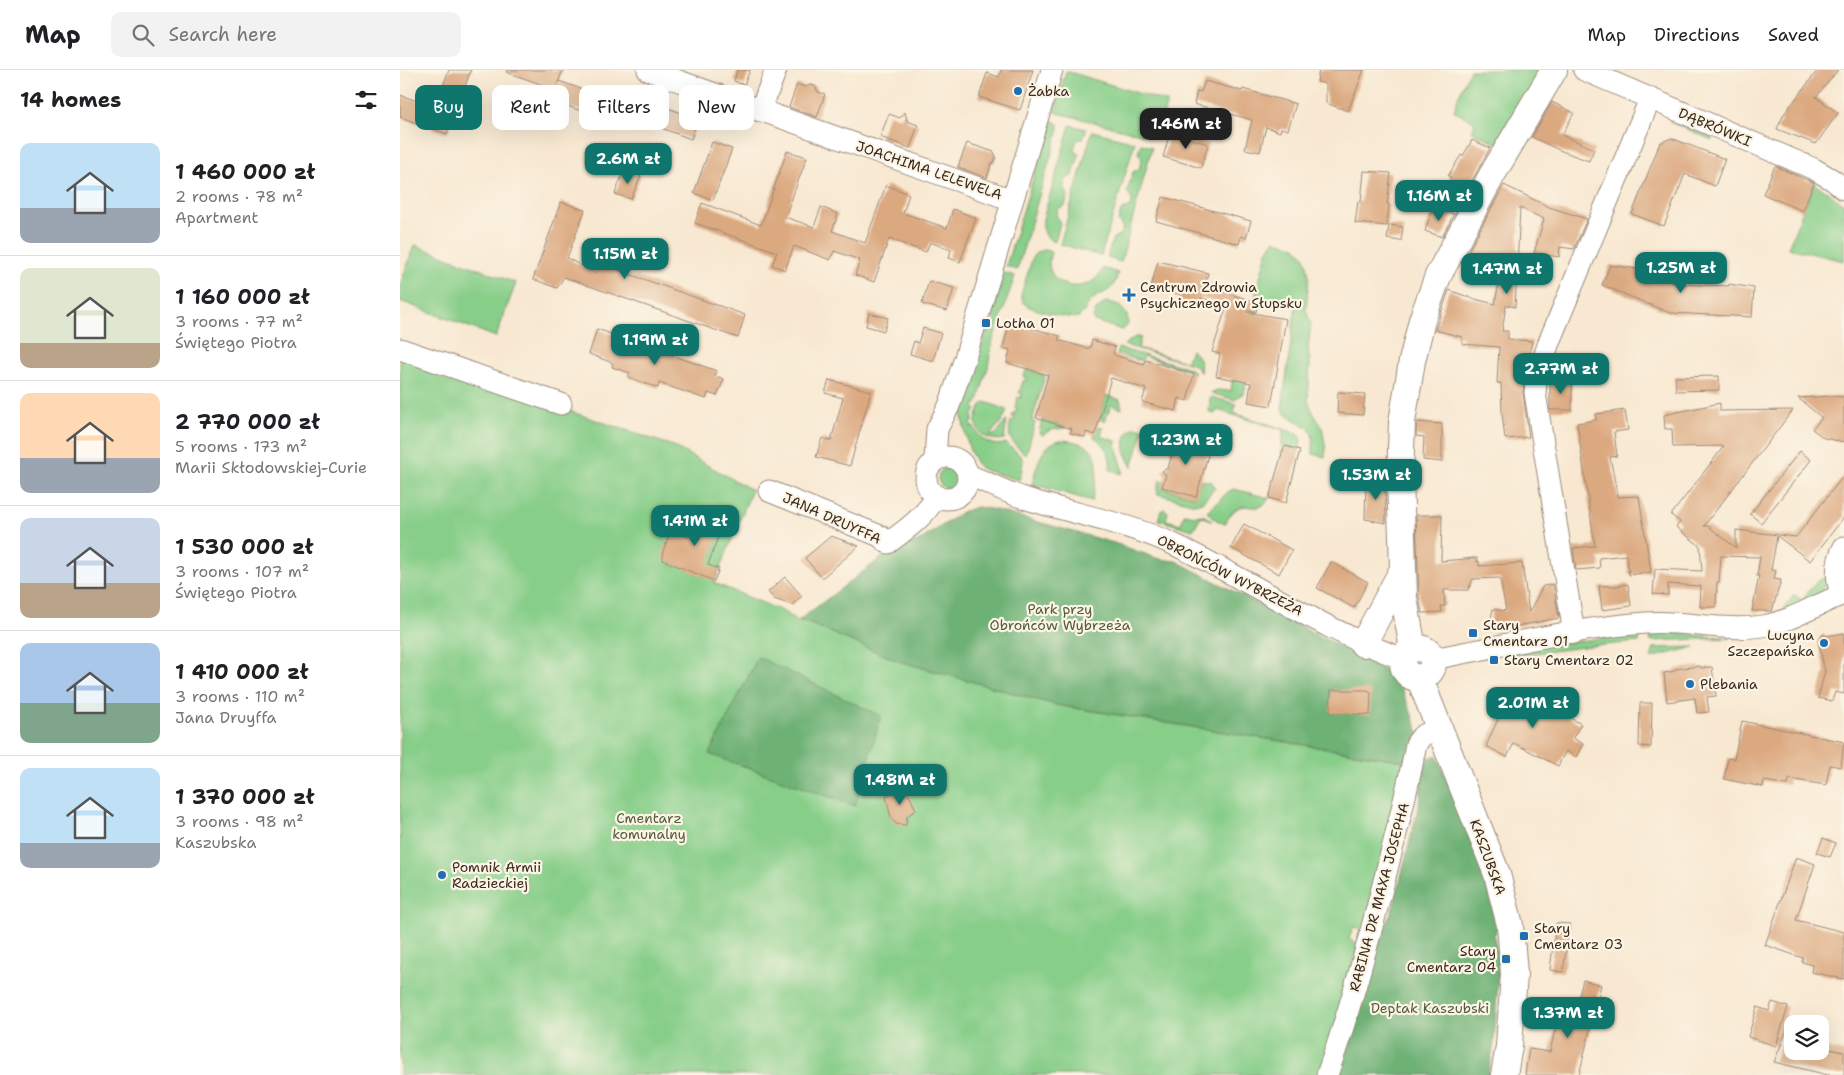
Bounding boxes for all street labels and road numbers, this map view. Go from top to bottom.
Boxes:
street label: DĄBRÓWKI [1676,104,1755,151]
street label: JOACHIMA LELEWELA [854,137,1004,203]
street label: JANA DRUYFFA [780,488,884,548]
street label: OBROŃCÓW WYBRZEŻA [1154,530,1306,620]
street label: RABINA DR MAXA JOSEPHA [1345,801,1413,993]
street label: KASZUBSKA [1466,817,1510,897]

